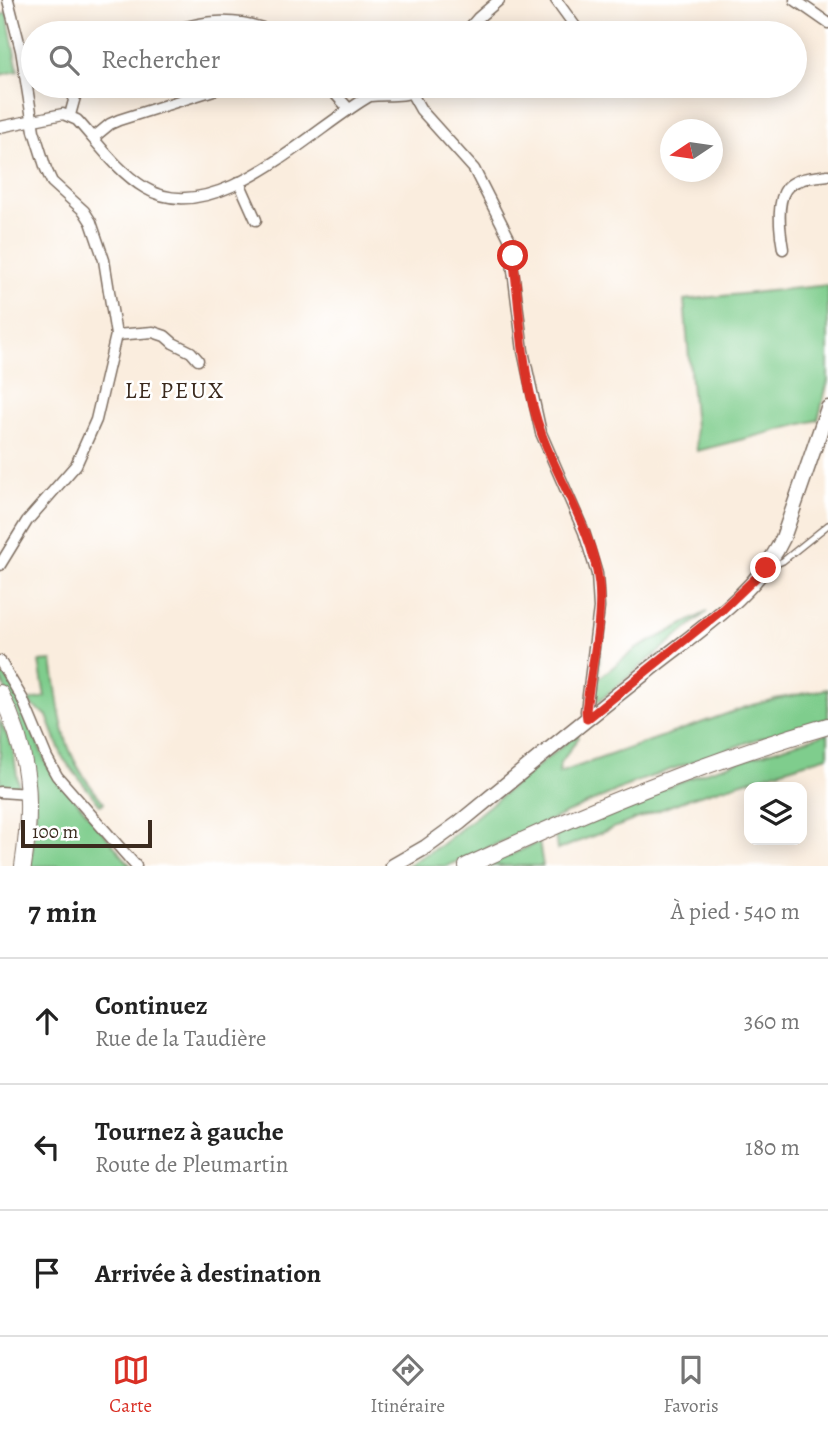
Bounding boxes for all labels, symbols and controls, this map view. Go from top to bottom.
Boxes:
search box [21,21,807,98]
icon: search [45,41,83,79]
text: Rechercher [101,42,221,77]
north arrow [660,119,723,182]
route start [497,240,528,271]
district label: LE PEUX [125,375,225,406]
route end [750,552,781,583]
map controls [744,782,807,845]
button: layers [744,782,807,845]
scale bar [21,817,152,849]
text: 100 m [32,819,78,845]
text: 7 min [28,892,97,932]
text: À pied · 540 m [671,896,800,927]
text: Continuez [95,988,208,1023]
icon: ahead [28,1002,66,1040]
text: 360 m [744,1006,800,1037]
text: Rue de la Taudière [95,1023,266,1054]
text: Tournez à gauche [95,1114,284,1149]
icon: left [28,1128,66,1166]
text: 180 m [745,1132,800,1163]
text: Route de Pleumartin [95,1149,288,1180]
icon: arrive [28,1254,66,1292]
text: Arrivée à destination [95,1256,321,1291]
tab: Carte [109,1351,152,1419]
tab: Itinéraire [371,1351,445,1419]
tab: Favoris [663,1351,719,1419]

